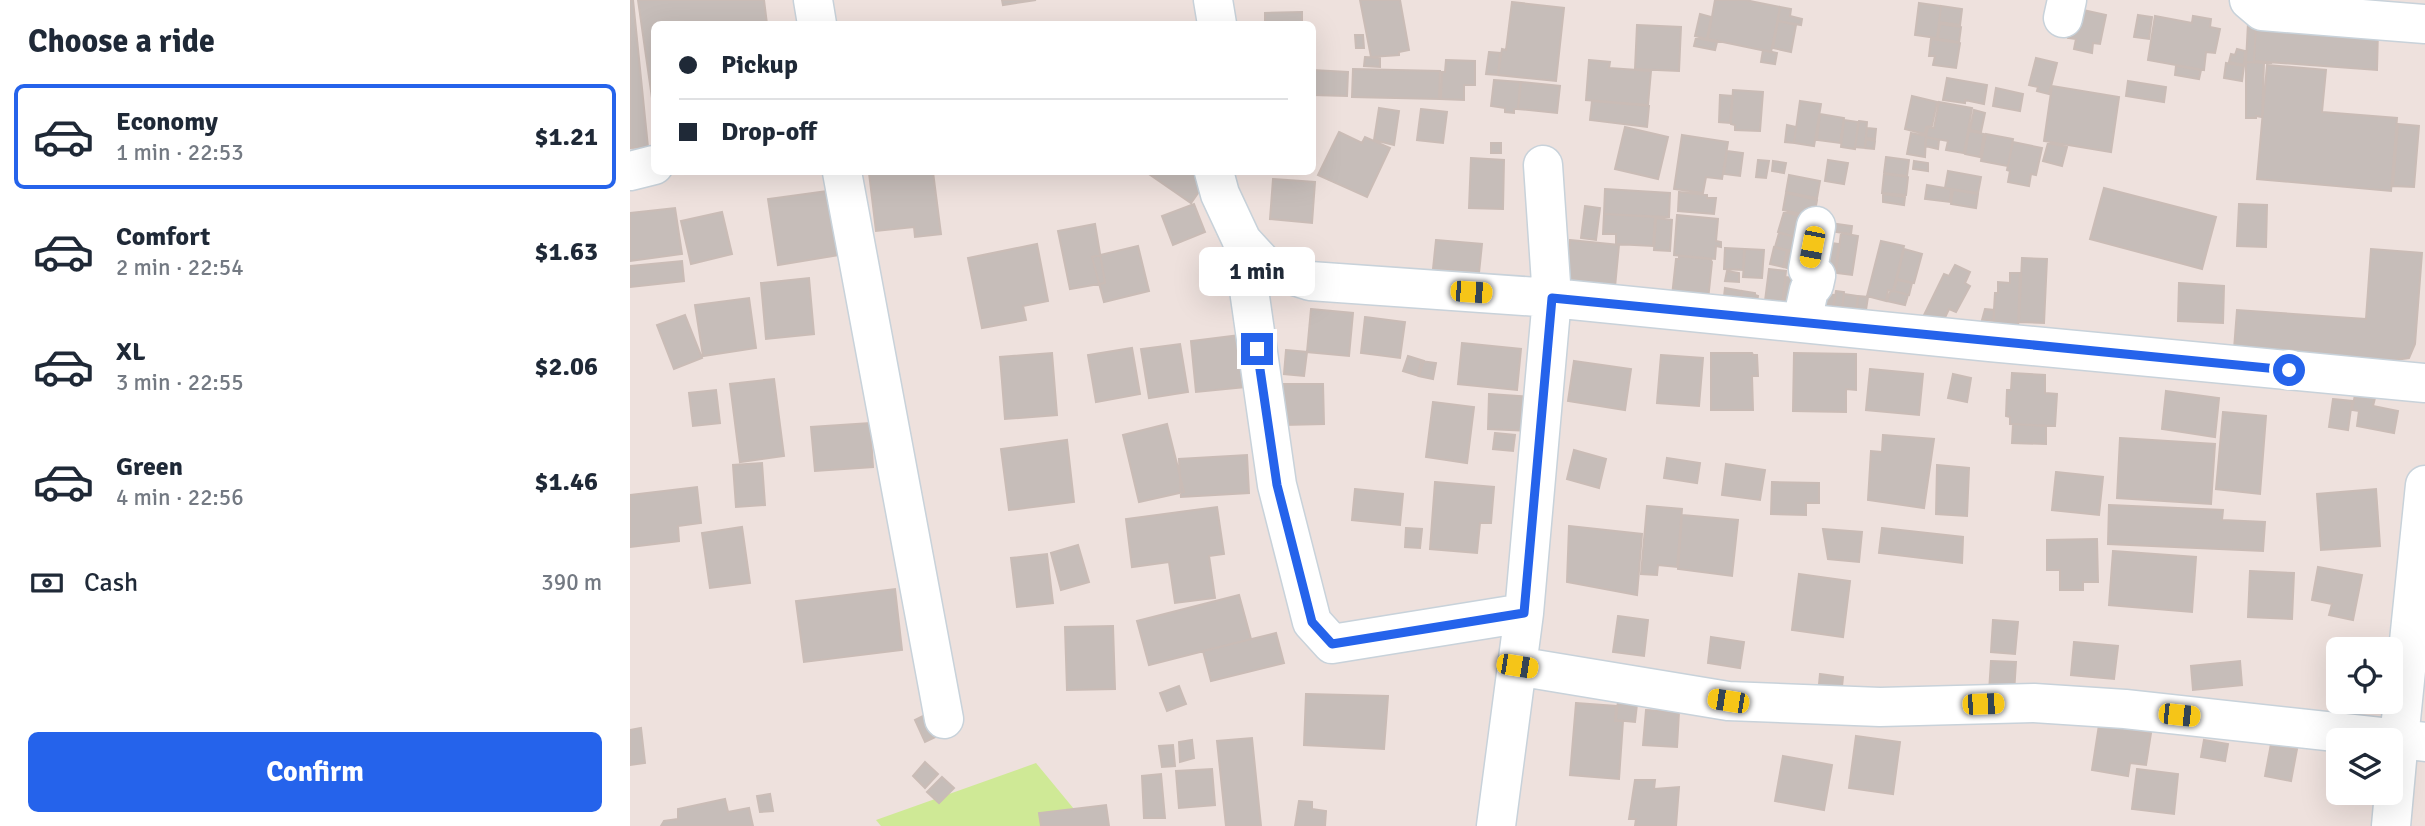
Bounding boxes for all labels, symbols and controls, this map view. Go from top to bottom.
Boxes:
text: Choose a ride [28,22,215,61]
text: Pickup [721,49,798,81]
icon: car [32,105,95,168]
text: Economy [116,106,218,138]
text: Drop-off [721,116,817,148]
text: $1.21 [534,121,598,153]
text: 1 min · 22:53 [116,138,244,167]
icon: car [32,220,95,283]
text: Comfort [116,221,210,253]
car [1798,224,1827,270]
text: $1.63 [534,236,598,268]
callout: 1 min [1199,247,1315,296]
text: 2 min · 22:54 [116,253,244,282]
text: 1 min [1229,257,1285,286]
car [1450,280,1493,304]
route end [1241,333,1273,365]
icon: car [32,335,95,398]
text: XL [116,336,146,368]
text: $2.06 [534,351,598,383]
route start [2273,354,2305,386]
text: 3 min · 22:55 [116,368,244,397]
icon: car [32,450,95,513]
text: Green [116,451,183,483]
text: $1.46 [534,466,598,498]
text: 4 min · 22:56 [116,483,244,512]
icon: cash [28,564,66,602]
text: Cash [84,567,138,599]
text: 390 m [541,568,602,597]
map controls [2326,637,2403,805]
button: locate [2326,637,2403,714]
car [1495,652,1540,680]
car [1706,687,1751,715]
car [1962,693,2005,715]
car [2158,702,2201,728]
button: layers [2326,728,2403,805]
button: Confirm [28,732,602,812]

